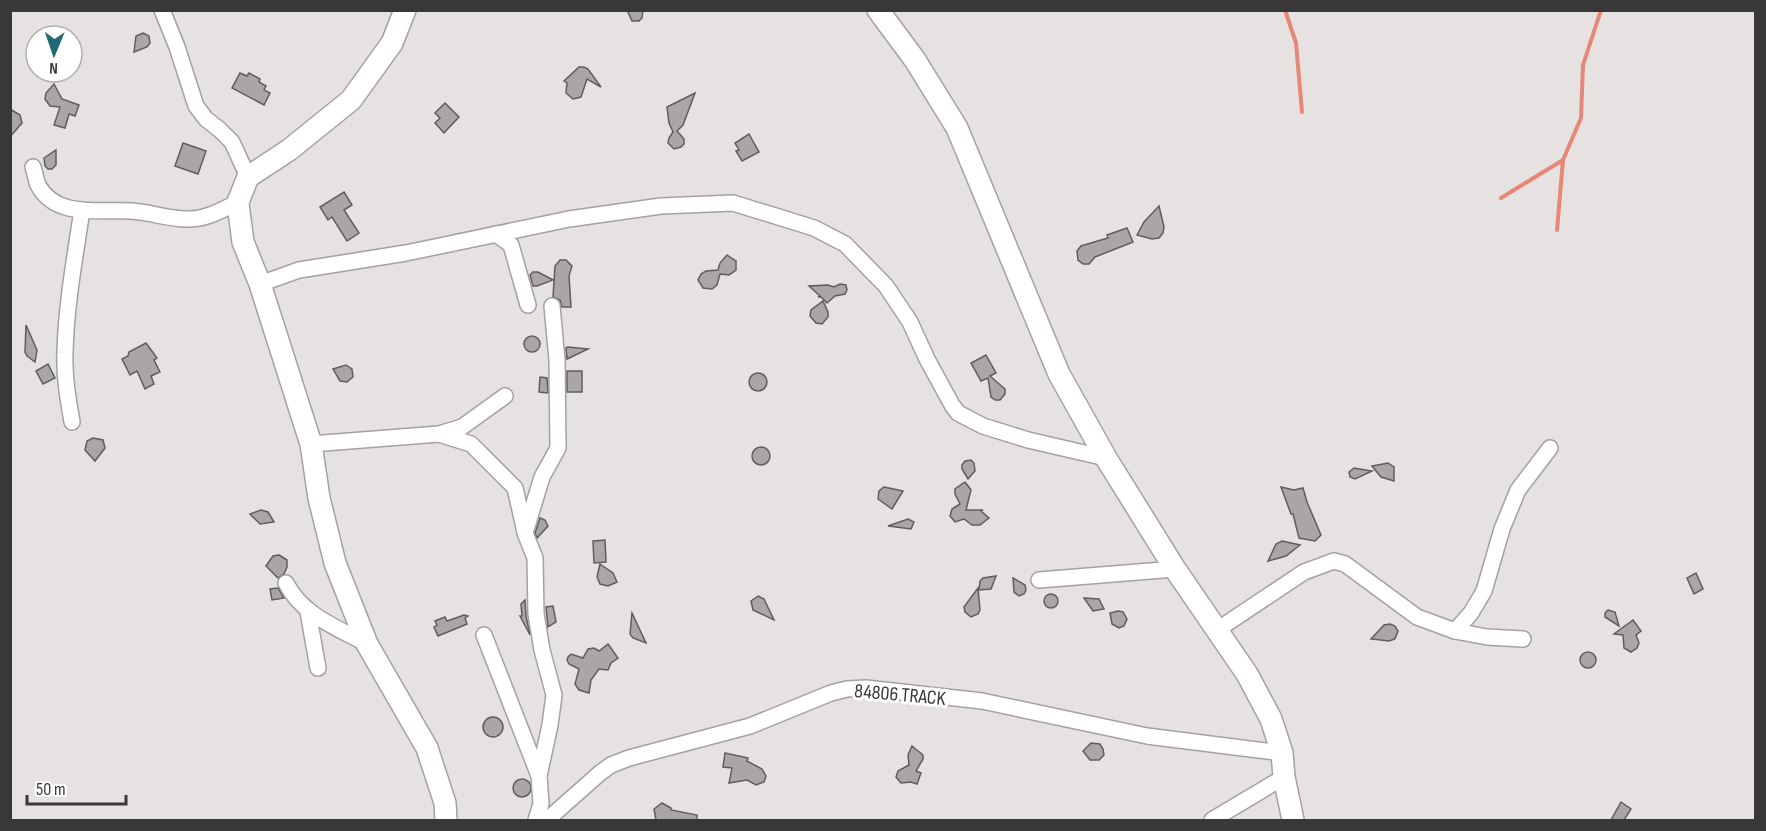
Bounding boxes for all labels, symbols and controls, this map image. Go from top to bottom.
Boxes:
north arrow [24,24,84,84]
text: N [49,58,58,77]
street label: 84806 TRACK [853,679,947,711]
scale bar [27,768,126,806]
text: 50 m [36,779,66,800]

